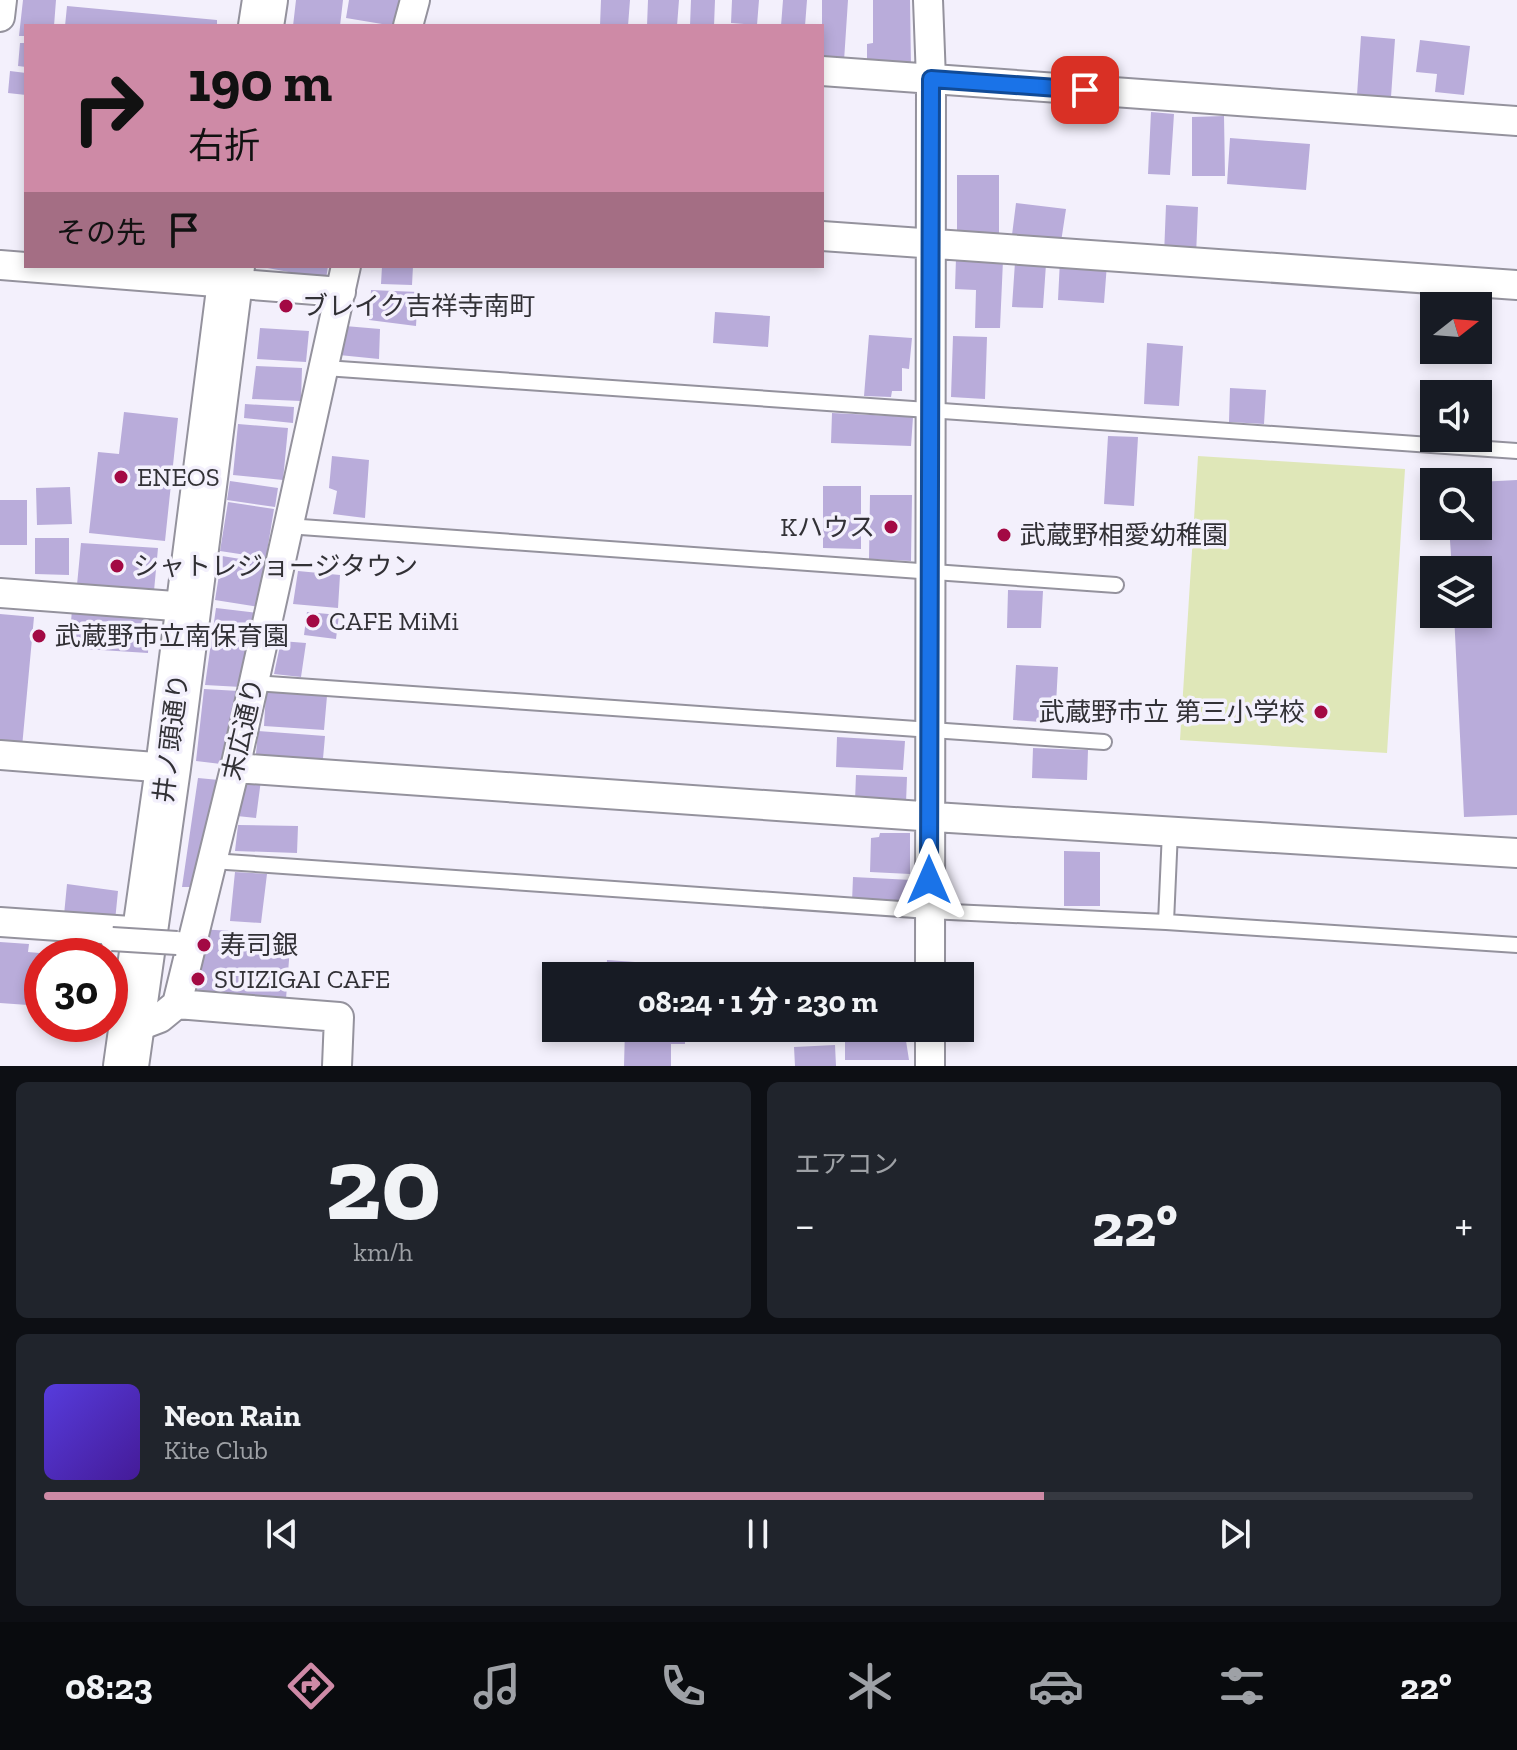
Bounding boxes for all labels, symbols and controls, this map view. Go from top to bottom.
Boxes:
text: 190 m [188,48,332,115]
icon: right [56,56,160,160]
pin [1051,56,1119,124]
icon: arrive [1063,68,1107,112]
text: 右折 [188,124,260,167]
icon: arrive [162,208,206,252]
text: その先 [56,215,146,251]
place label: ブレイク吉祥寺南町 [302,290,535,322]
north arrow [1420,292,1492,364]
map controls [1420,292,1492,628]
marker: ブレイク吉祥寺南町 [277,297,295,315]
button: sound [1420,380,1492,452]
place label: ENEOS [137,461,220,493]
marker: ENEOS [112,468,130,486]
button: search [1420,468,1492,540]
place label: Kハウス [780,511,875,543]
marker: Kハウス [882,518,900,536]
place label: 武蔵野相愛幼稚園 [1020,519,1228,551]
marker: 武蔵野相愛幼稚園 [995,526,1013,544]
place label: シャトレジョージタウン [133,550,418,582]
button: layers [1420,556,1492,628]
marker: シャトレジョージタウン [108,557,126,575]
place label: CAFE MiMi [329,605,459,637]
marker: CAFE MiMi [304,612,322,630]
place label: 武蔵野市立南保育園 [55,620,289,652]
marker: 武蔵野市立南保育園 [30,627,48,645]
street label: 井ノ頭通り [147,672,195,804]
street label: 末広通り [216,675,270,783]
place label: 武蔵野市立 第三小学校 [1039,696,1305,728]
marker: 武蔵野市立 第三小学校 [1312,703,1330,721]
position arrow [887,838,971,922]
place label: 寿司銀 [220,929,298,961]
marker: 寿司銀 [195,936,213,954]
speed limit sign: 30 [24,938,128,1042]
place label: SUIZIGAI CAFE [214,963,390,995]
marker: SUIZIGAI CAFE [189,970,207,988]
text: 08:24 · 1 分 · 230 m [638,984,878,1020]
text: 20 [325,1121,441,1246]
text: エアコン [795,1148,899,1180]
text: 22° [1092,1189,1178,1261]
text: − [795,1198,815,1251]
text: + [1454,1198,1473,1251]
text: km/h [354,1236,413,1268]
text: Neon Rain [164,1398,301,1434]
text: Kite Club [164,1434,268,1466]
icon: previous [260,1512,304,1556]
icon: pause [736,1512,780,1556]
icon: next [1213,1512,1257,1556]
icon: directions [283,1658,339,1714]
icon: music [469,1658,525,1714]
icon: phone [655,1658,711,1714]
icon: climate [842,1658,898,1714]
icon: car [1028,1658,1084,1714]
icon: filters [1214,1658,1270,1714]
text: 08:23 [65,1665,153,1708]
text: 22° [1400,1665,1452,1708]

